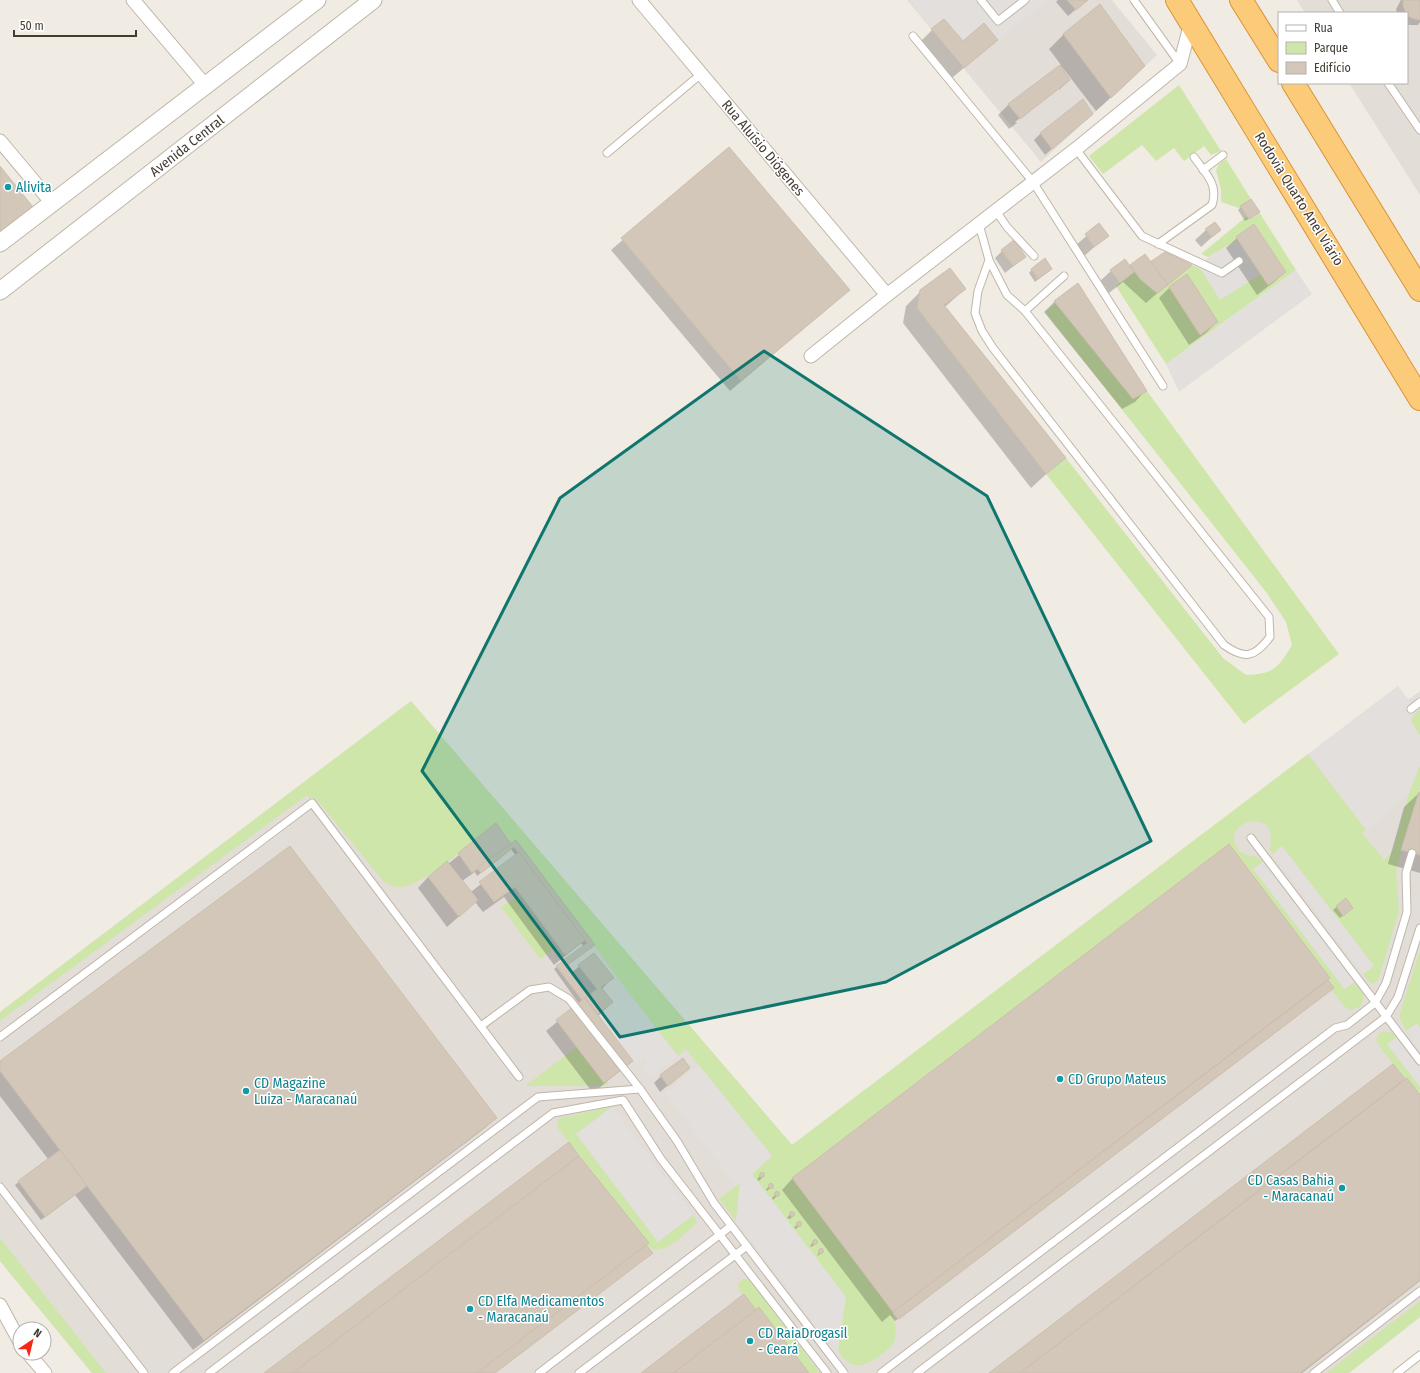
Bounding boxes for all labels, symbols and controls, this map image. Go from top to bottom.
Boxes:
scale bar [14,12,136,38]
legend [1278,12,1408,84]
text: 50 m [20,19,44,33]
text: Rua [1314,21,1333,35]
text: Parque [1314,41,1348,55]
text: Edifício [1314,61,1351,75]
street label: Rua Aluísio Diógenes [718,97,808,199]
street label: Avenida Central [146,112,228,180]
street label: Rodovia Quarto Anel Viário [1251,129,1347,269]
place label: Alivita [16,179,52,196]
marker: Alivita [3,182,13,192]
place label: CD Grupo Mateus [1068,1071,1166,1088]
marker: CD Grupo Mateus [1055,1074,1065,1084]
place label: CD Magazine Luiza - Maracanaú [254,1075,357,1108]
marker: CD Magazine Luiza - Maracanaú [241,1086,251,1096]
place label: CD Casas Bahia - Maracanaú [1248,1172,1334,1205]
marker: CD Casas Bahia - Maracanaú [1337,1183,1347,1193]
place label: CD Elfa Medicamentos - Maracanaú [478,1293,604,1326]
marker: CD Elfa Medicamentos - Maracanaú [465,1304,475,1314]
north arrow [12,1321,52,1361]
place label: CD RaiaDrogasil - Ceará [758,1325,848,1358]
text: N [31,1326,44,1340]
marker: CD RaiaDrogasil - Ceará [745,1336,755,1346]

